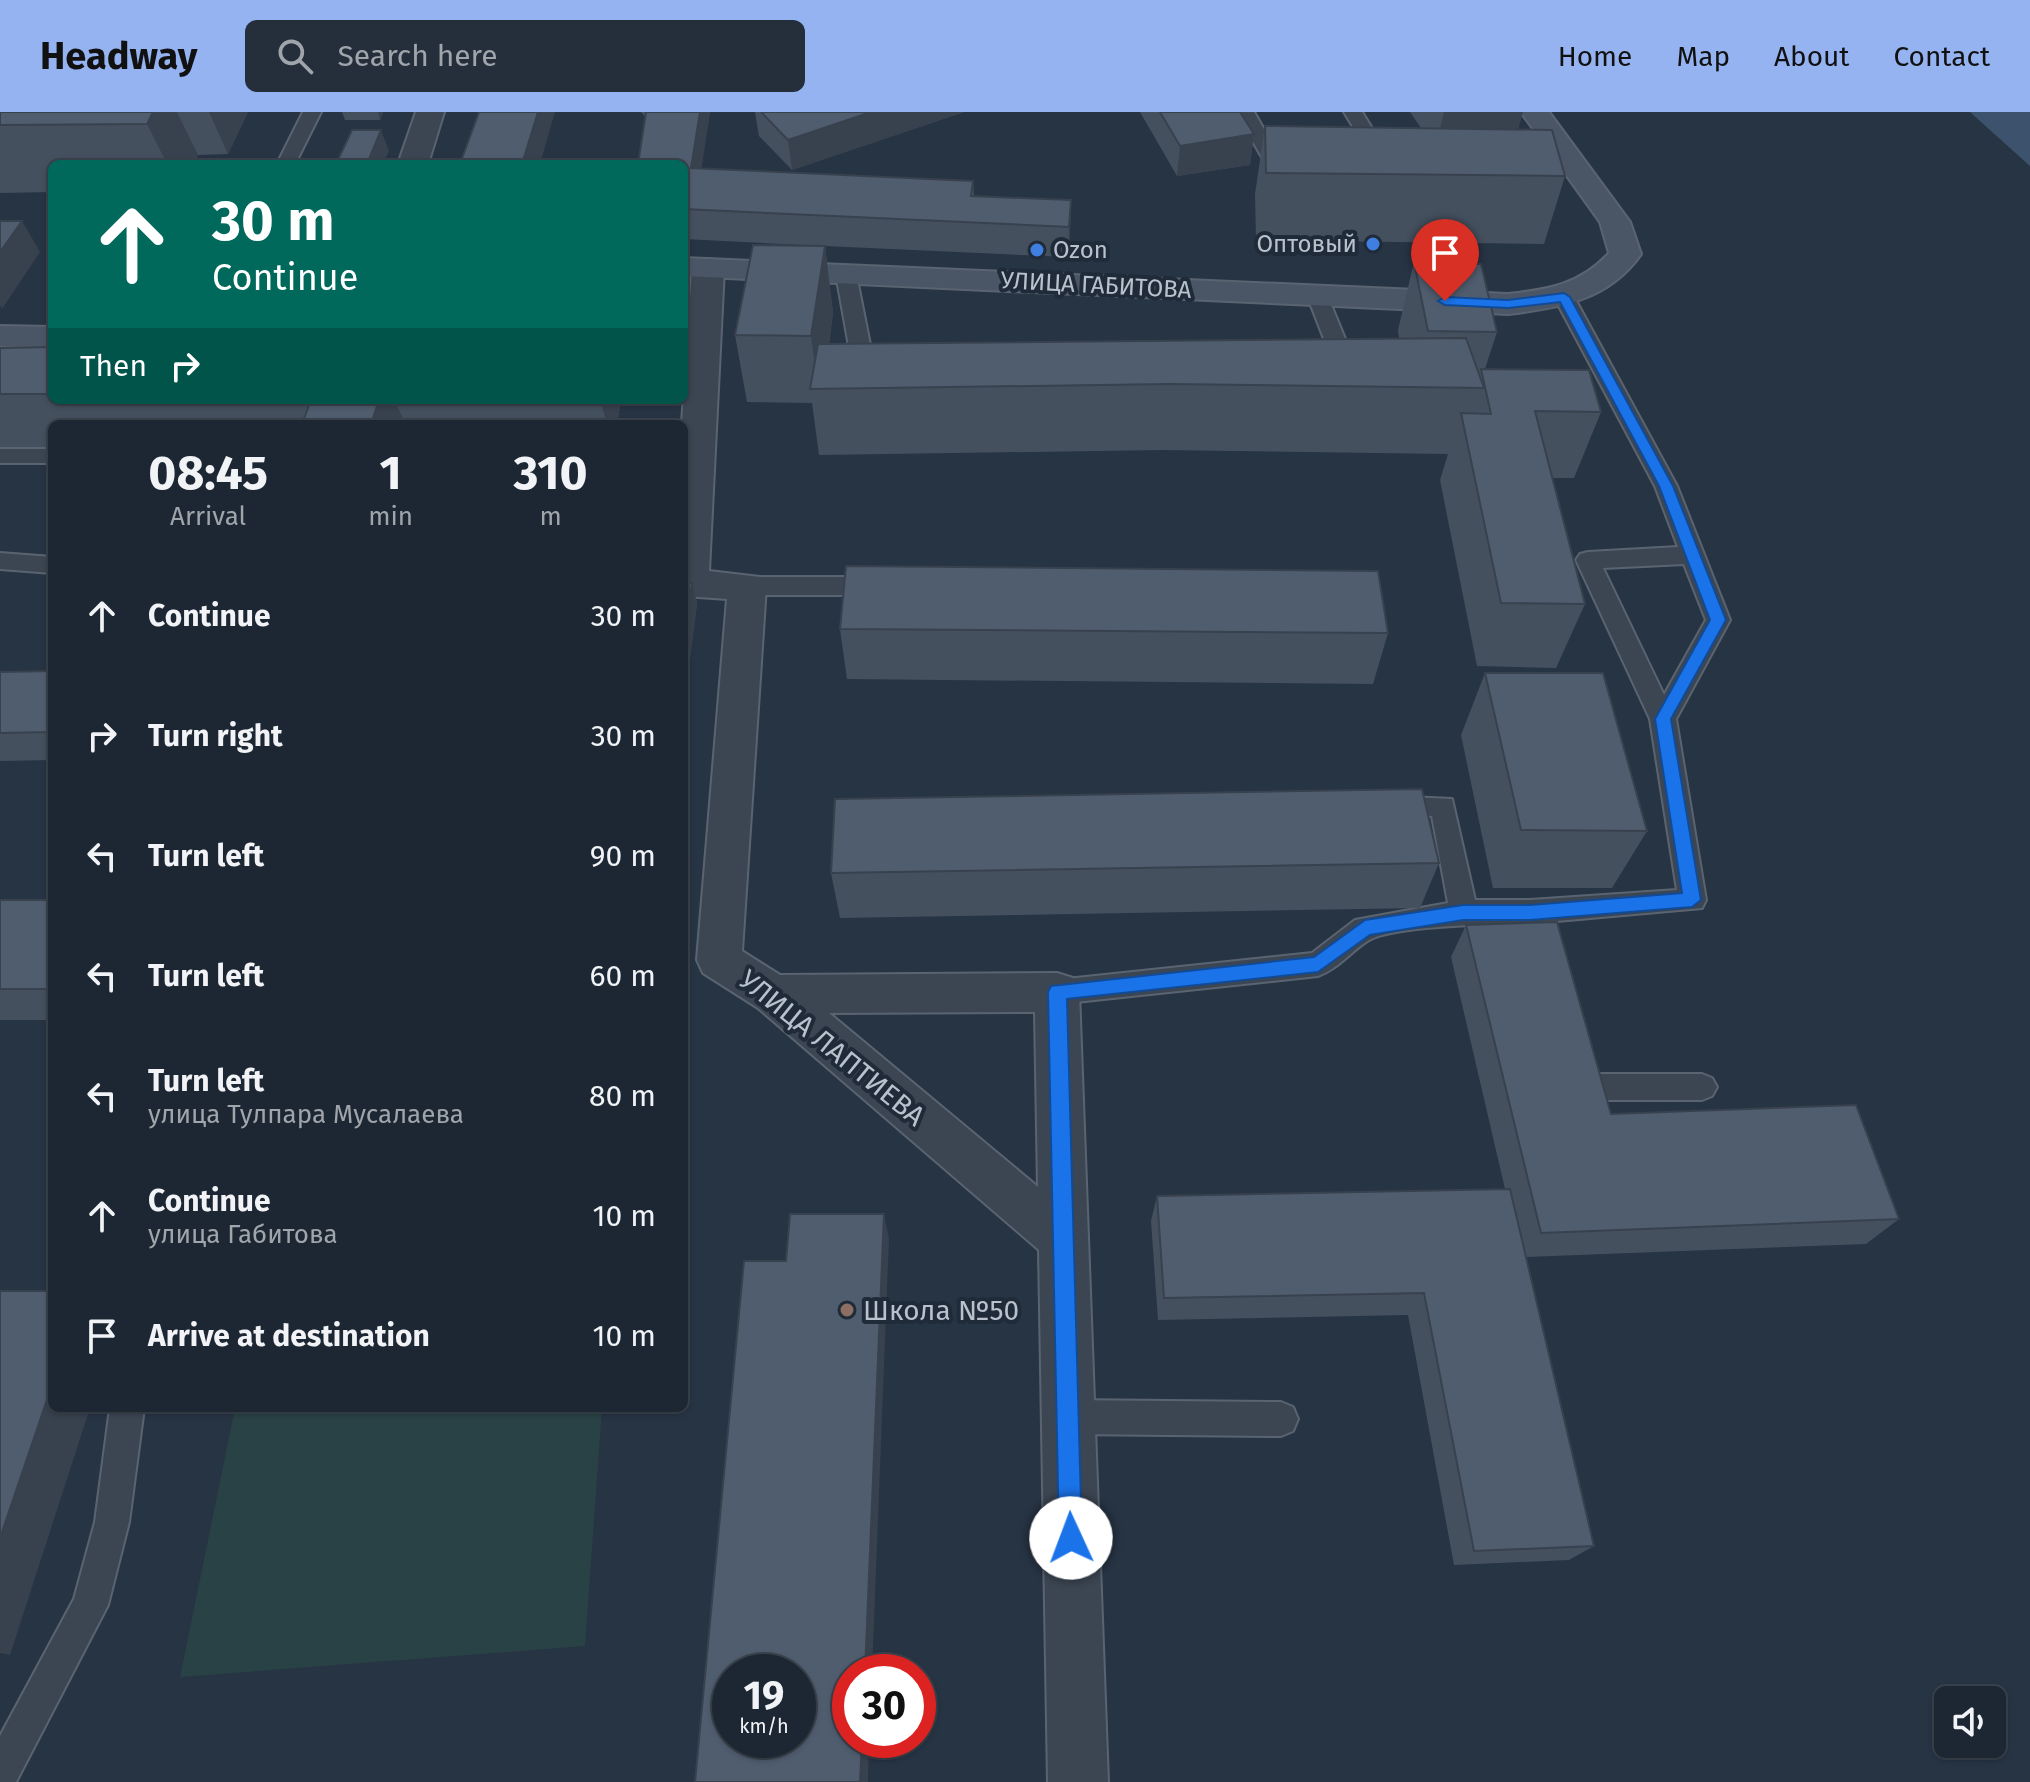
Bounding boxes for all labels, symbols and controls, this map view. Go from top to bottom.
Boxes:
search box [245,20,805,92]
text: Headway [40,33,197,79]
icon: search [273,34,317,78]
text: Search here [337,38,498,74]
text: Home [1558,40,1632,73]
text: Map [1676,40,1730,73]
text: About [1774,40,1849,73]
text: Contact [1893,40,1990,73]
text: 30 m [212,188,334,255]
icon: ahead [80,192,184,296]
pin [1411,219,1479,301]
place label: Оптовый [1256,230,1357,258]
icon: arrive [1423,231,1467,275]
marker: Оптовый [1364,235,1382,253]
place label: Ozon [1053,236,1108,264]
marker: Ozon [1028,241,1046,259]
text: Continue [212,256,358,300]
street label: УЛИЦА ГАБИТОВА [1000,266,1192,304]
icon: right [163,344,207,388]
text: Then [80,348,147,384]
text: 08:45 [148,444,268,502]
text: 1 [380,444,402,502]
text: 310 [513,444,588,502]
text: Arrival [170,501,246,532]
text: min [368,501,413,532]
text: m [539,501,562,532]
icon: ahead [80,594,124,638]
text: Continue [148,598,271,634]
text: 30 m [591,598,656,634]
icon: right [80,714,124,758]
text: Turn right [148,718,283,754]
text: 30 m [591,718,656,754]
icon: left [80,834,124,878]
text: Turn left [148,838,264,874]
text: 90 m [590,838,656,874]
icon: left [80,954,124,998]
text: Turn left [148,958,264,994]
text: 60 m [590,958,656,994]
street label: УЛИЦА ЛАПТИЕВА [733,963,931,1133]
text: Turn left [148,1063,264,1099]
icon: left [80,1074,124,1118]
text: 80 m [589,1078,656,1114]
text: улица Тулпара Мусалаева [148,1099,464,1130]
text: Continue [148,1183,271,1219]
icon: ahead [80,1194,124,1238]
text: 10 m [593,1198,656,1234]
text: улица Габитова [148,1219,338,1250]
place label: Школа №50 [863,1294,1019,1327]
marker: Школа №50 [838,1301,856,1319]
icon: arrive [80,1314,124,1358]
text: Arrive at destination [148,1318,430,1354]
text: 10 m [593,1318,656,1354]
position arrow [1029,1496,1113,1580]
speed limit sign: 30 [832,1654,936,1758]
text: 19 [744,1672,784,1720]
map controls [1934,1686,2006,1758]
button: sound [1934,1686,2006,1758]
text: km/h [739,1714,789,1738]

